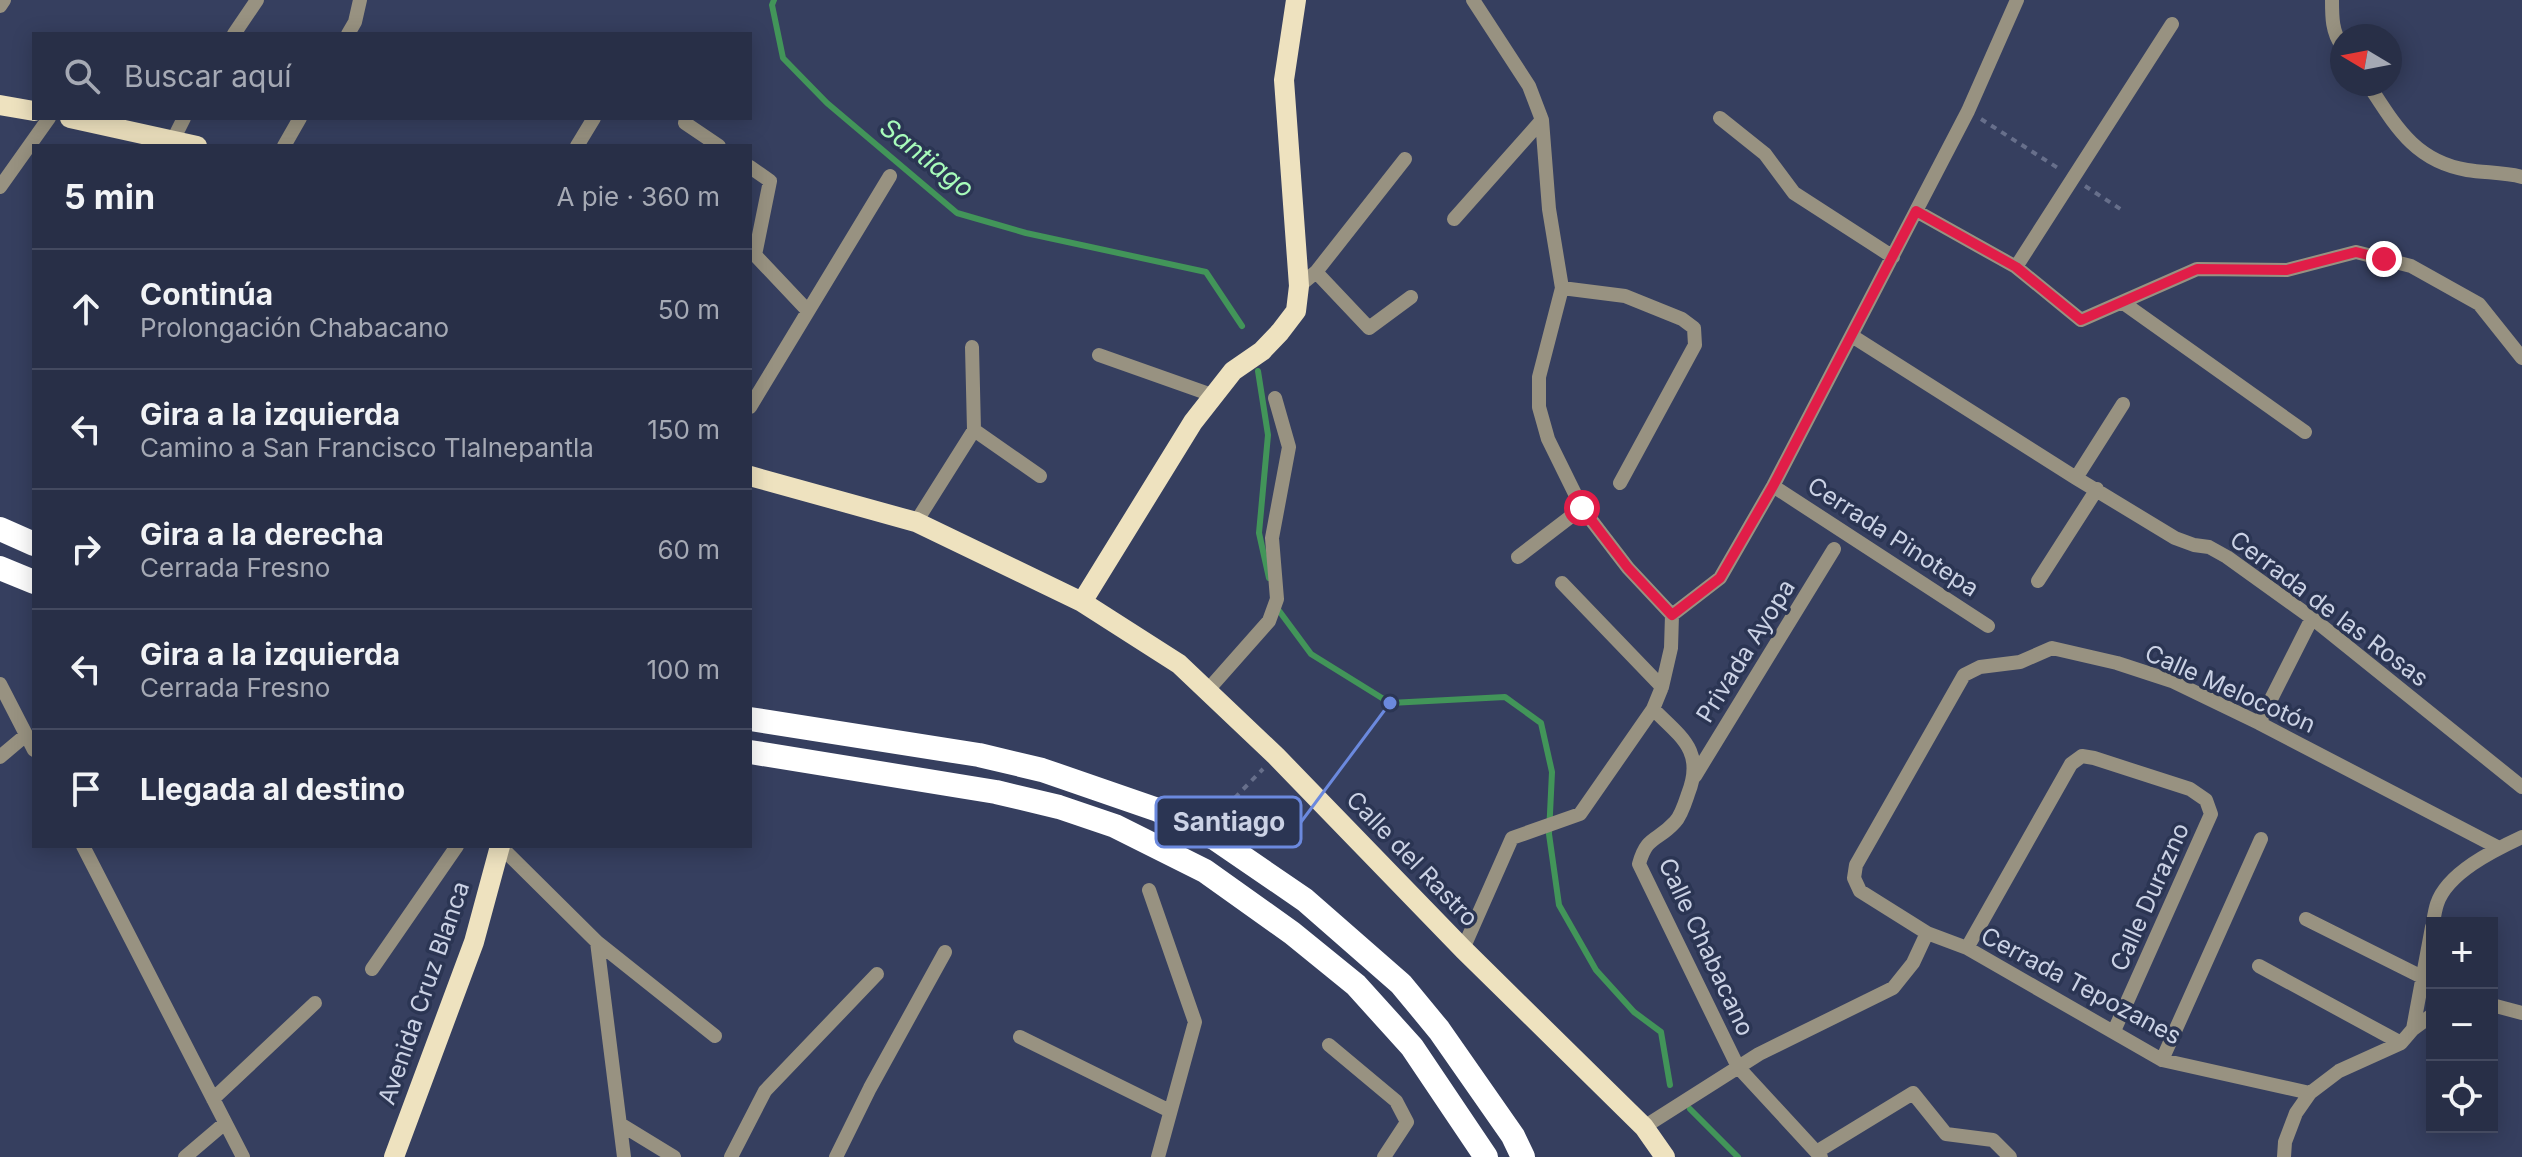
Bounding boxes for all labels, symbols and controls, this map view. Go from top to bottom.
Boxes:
north arrow [2330,24,2402,96]
search box [32,32,752,120]
icon: search [60,54,104,98]
text: Buscar aquí [124,58,291,94]
water label: Santiago [874,111,980,204]
text: 5 min [64,176,155,217]
text: A pie · 360 m [557,181,720,212]
route end [2366,241,2402,277]
text: Continúa [140,276,273,312]
icon: ahead [64,287,108,331]
text: 50 m [658,294,720,325]
text: Prolongación Chabacano [140,312,449,343]
text: Gira a la izquierda [140,396,400,432]
icon: left [64,407,108,451]
text: 150 m [647,414,720,445]
text: Camino a San Francisco Tlalnepantla [140,432,594,463]
street label: Cerrada Pinotepa [1802,470,1984,603]
route start [1564,490,1600,526]
text: Gira a la derecha [140,516,384,552]
street label: Cerrada de las Rosas [2224,525,2434,693]
icon: right [64,527,108,571]
text: 60 m [657,534,720,565]
text: Cerrada Fresno [140,552,330,583]
street label: Privada Ayopa [1690,574,1801,728]
text: Gira a la izquierda [140,636,400,672]
street label: Calle Melocotón [2140,638,2320,739]
icon: left [64,647,108,691]
text: 100 m [647,654,720,685]
text: Cerrada Fresno [140,672,330,703]
icon: arrive [64,767,108,811]
text: Llegada al destino [140,771,405,807]
street label: Calle del Rastro [1340,785,1484,932]
callout: Santiago [1156,797,1301,847]
text: Santiago [1173,806,1285,837]
street label: Calle Durazno [2104,818,2195,975]
street label: Calle Chabacano [1653,853,1760,1040]
street label: Avenida Cruz Blanca [372,877,475,1108]
map controls [2426,917,2498,1133]
button: + [2426,917,2498,989]
street label: Cerrada Tepozanes [1976,921,2186,1051]
button: − [2426,989,2498,1061]
button: locate [2426,1061,2498,1133]

